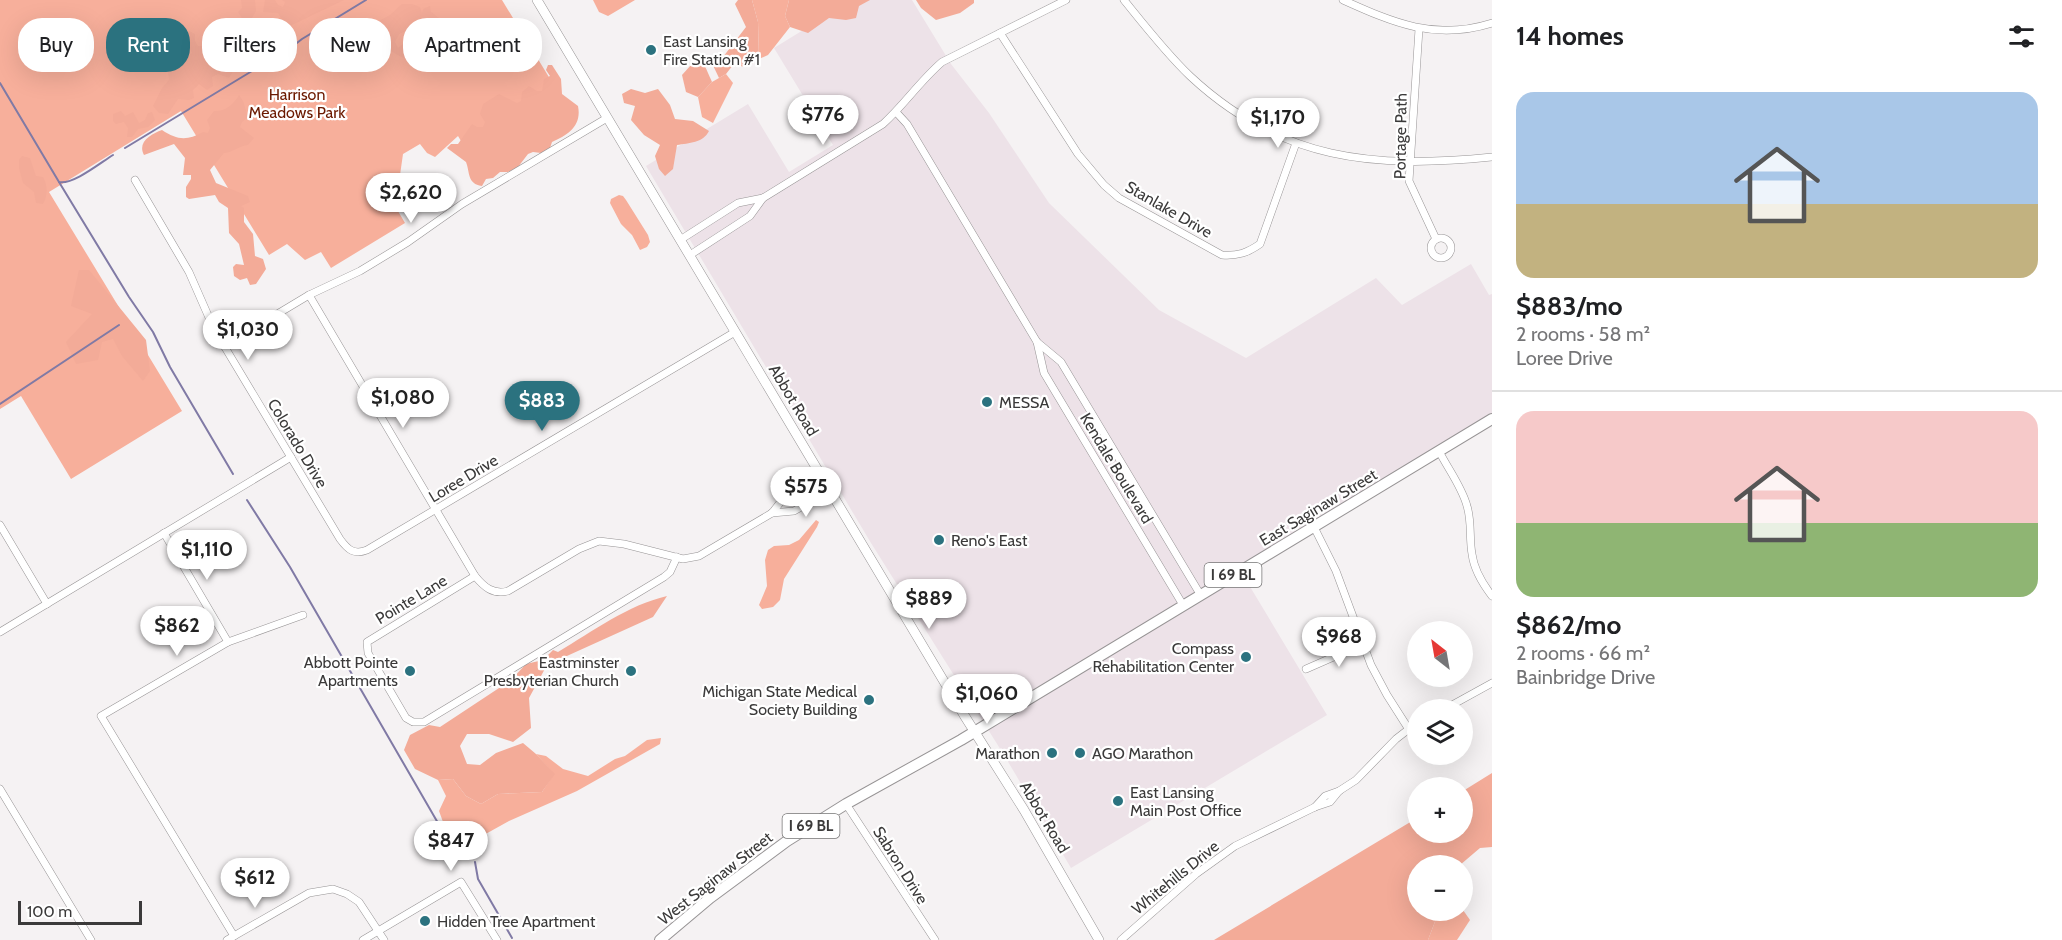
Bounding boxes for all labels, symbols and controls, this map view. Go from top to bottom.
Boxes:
chip: Buy [18,18,94,72]
chip: Rent [106,18,190,72]
chip: Filters [202,18,297,72]
chip: New [309,18,391,72]
chip: Apartment [403,18,542,72]
text: 14 homes [1516,20,1624,52]
icon: filters [2005,20,2038,53]
place label: East Lansing Fire Station #1 [663,32,760,69]
marker: East Lansing Fire Station #1 [644,43,658,57]
park label: Harrison Meadows Park [249,85,346,122]
street label: Portage Path [1390,93,1411,179]
pin: $776 [787,95,859,146]
pin: $1,170 [1229,98,1327,149]
text: $776 [802,102,844,126]
text: $1,170 [1251,105,1305,129]
icon: home [1723,131,1831,239]
pin: $2,620 [362,173,460,224]
street label: Stanlake Drive [1122,177,1216,242]
text: $2,620 [380,180,442,204]
text: $883/mo [1516,290,1623,322]
pin: $1,030 [199,310,297,361]
text: $1,030 [217,317,279,341]
text: 2 rooms · 58 m² [1516,322,1650,346]
text: Loree Drive [1516,346,1613,370]
street label: Abbot Road [765,361,822,439]
pin: $1,080 [354,378,452,429]
pin: $883 [506,381,578,432]
text: $1,080 [371,385,435,409]
text: $883 [519,388,565,412]
place label: MESSA [999,393,1049,412]
street label: Colorado Drive [263,395,332,491]
marker: MESSA [980,395,994,409]
street label: Kendale Boulevard [1076,410,1157,527]
street label: Loree Drive [425,450,501,507]
icon: home [1723,450,1831,558]
street label: East Saginaw Street [1256,465,1381,550]
pin: $575 [770,467,842,518]
text: $575 [784,474,828,498]
pin: $1,110 [158,530,256,581]
place label: Reno's East [951,531,1028,550]
marker: Reno's East [932,533,946,547]
text: $1,110 [181,537,233,561]
road number: I 69 BL [1204,563,1262,587]
street label: Pointe Lane [372,571,450,628]
pin: $889 [893,579,965,630]
text: $889 [906,586,953,610]
pin: $862 [141,606,213,657]
text: $862/mo [1516,609,1621,641]
text: $862 [154,613,200,637]
pin: $968 [1303,617,1375,668]
north arrow [1407,621,1473,687]
map controls [1407,621,1473,921]
text: $968 [1316,624,1362,648]
place label: Compass Rehabilitation Center [1092,639,1235,676]
text: 2 rooms · 66 m² [1516,641,1650,665]
marker: Compass Rehabilitation Center [1239,650,1253,664]
place label: Abbott Pointe Apartments [304,653,398,690]
place label: Eastminster Presbyterian Church [484,653,620,690]
marker: Abbott Pointe Apartments [403,664,417,678]
marker: Eastminster Presbyterian Church [624,664,638,678]
text: Bainbridge Drive [1516,665,1655,689]
pin: $1,060 [938,674,1036,725]
text: $1,060 [956,681,1018,705]
place label: Michigan State Medical Society Building [702,682,858,719]
marker: Michigan State Medical Society Building [862,693,876,707]
button: layers [1407,699,1473,765]
place label: Marathon [975,744,1040,763]
place label: AGO Marathon [1092,744,1193,763]
marker: Marathon [1045,746,1059,760]
marker: AGO Marathon [1073,746,1087,760]
button: + [1407,777,1473,843]
street label: Abbot Road [1016,778,1073,856]
place label: East Lansing Main Post Office [1130,783,1241,820]
marker: East Lansing Main Post Office [1111,794,1125,808]
road number: I 69 BL [782,814,840,838]
pin: $847 [415,821,487,872]
street label: Sabron Drive [869,823,932,908]
text: $847 [428,828,474,852]
street label: West Saginaw Street [654,828,777,929]
street label: Whitehills Drive [1128,837,1223,918]
button: − [1407,855,1473,921]
pin: $612 [219,858,291,909]
text: $612 [235,865,275,889]
scale bar [18,898,142,926]
text: 100 m [27,902,72,921]
place label: Hidden Tree Apartment [437,912,596,931]
marker: Hidden Tree Apartment [418,914,432,928]

